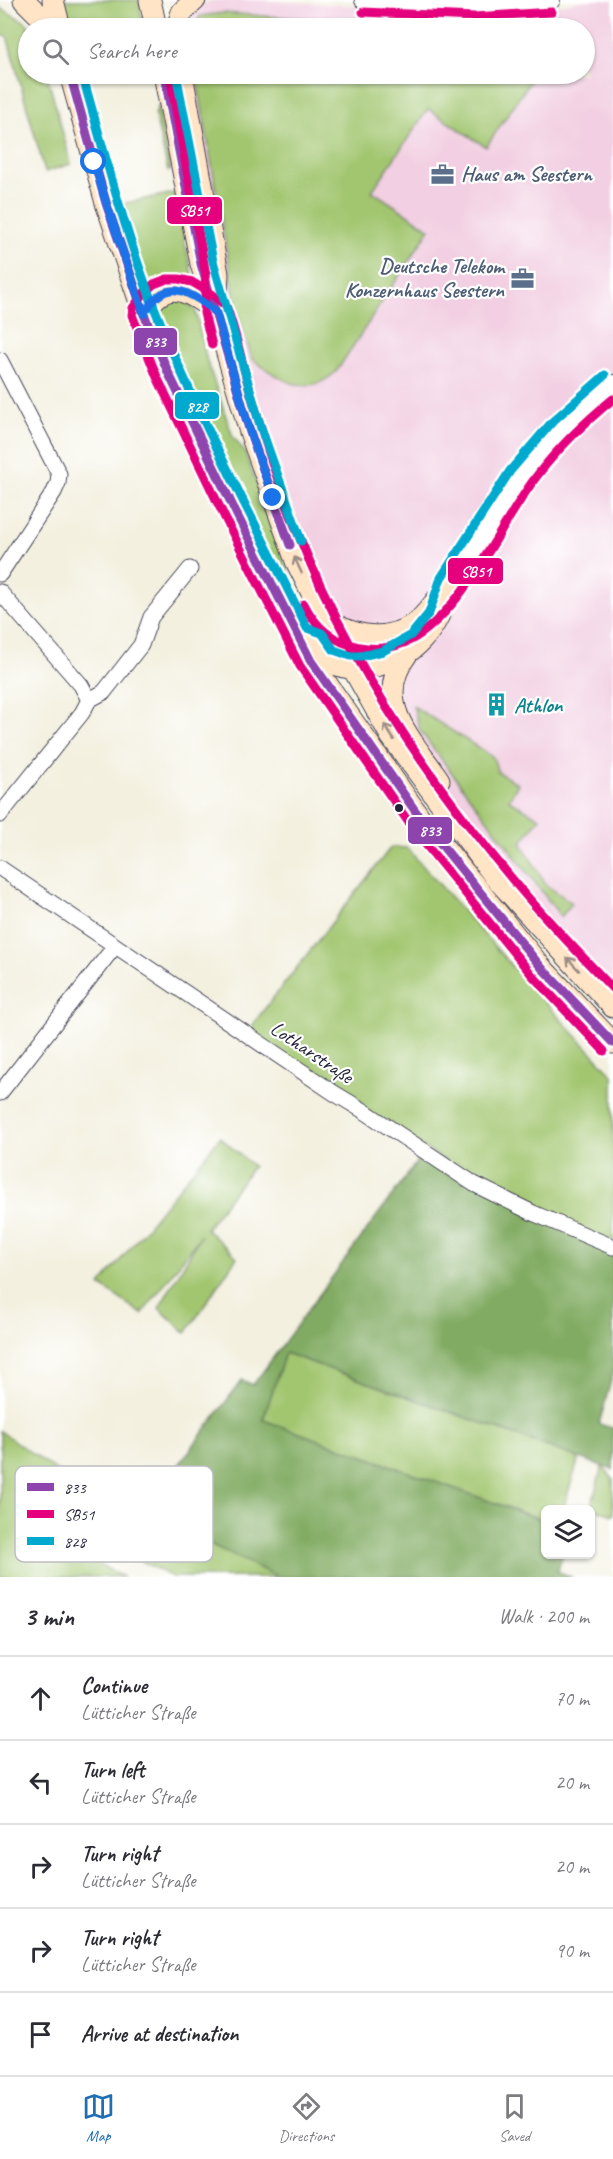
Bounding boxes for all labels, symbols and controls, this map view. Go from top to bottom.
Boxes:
search box [18,18,595,84]
icon: search [39,35,72,68]
text: Search here [87,37,177,65]
route start [80,148,106,174]
office icon: Haus am Seestern [430,161,456,187]
place label: Haus am Seestern [461,161,593,187]
line badge: SB51 [166,196,223,225]
text: SB51 [179,201,211,221]
place label: Deutsche Telekom Konzernhaus Seestern [345,253,506,303]
office icon: Deutsche Telekom Konzernhaus Seestern [509,265,535,291]
line badge: 833 [133,327,178,356]
text: 833 [144,332,168,352]
line badge: 828 [174,391,220,420]
text: 828 [186,397,210,417]
route end [259,484,285,510]
one-way arrow [292,556,304,574]
line badge: SB51 [447,557,504,585]
text: SB51 [461,562,493,582]
building icon: Athlon [483,692,509,718]
place label: Athlon [514,692,564,718]
one-way arrow [382,724,394,741]
unlabelled marker [393,802,405,814]
line badge: 833 [407,816,453,845]
text: 833 [419,821,443,841]
one-way arrow [566,957,580,972]
street label: Lotharstraße [266,1015,360,1090]
legend [15,1466,213,1562]
text: 833 [64,1478,87,1498]
text: SB51 [64,1505,95,1525]
map controls [541,1505,595,1559]
button: layers [541,1505,595,1559]
text: 828 [64,1532,87,1552]
text: 3 min [24,1600,74,1633]
text: Walk · 200 m [499,1604,589,1629]
text: Continue [81,1672,147,1700]
icon: ahead [24,1682,57,1715]
text: 70 m [555,1686,589,1711]
text: Lütticher Straße [81,1700,195,1725]
text: Turn left [81,1756,145,1784]
icon: left [24,1766,57,1799]
text: 20 m [555,1770,589,1795]
text: Lütticher Straße [81,1784,195,1809]
text: Turn right [81,1840,158,1868]
icon: right [24,1850,57,1883]
text: 20 m [555,1854,589,1879]
text: Lütticher Straße [81,1868,195,1893]
text: Turn right [81,1924,158,1952]
icon: right [24,1934,57,1967]
text: 90 m [555,1938,589,1963]
text: Lütticher Straße [81,1952,195,1977]
icon: arrive [24,2018,57,2051]
text: Arrive at destination [81,2020,238,2048]
tab: Map [82,2090,115,2146]
tab: Directions [279,2090,334,2146]
tab: Saved [498,2090,531,2146]

